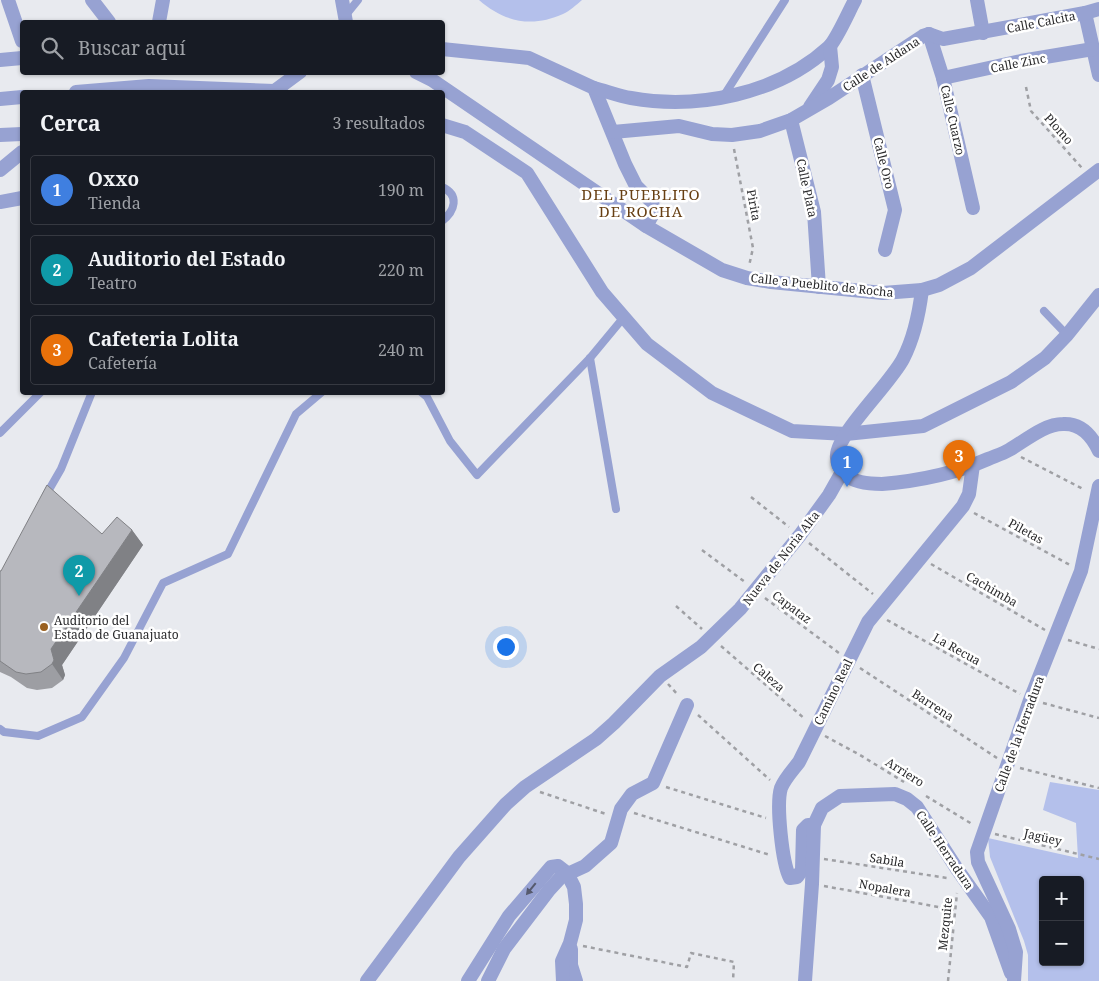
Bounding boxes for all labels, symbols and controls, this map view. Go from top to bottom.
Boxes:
street label: Calle Calcita [1005,7,1077,37]
search box [20,20,445,75]
street label: Calle de Aldana [839,33,923,95]
icon: search [38,34,66,62]
text: Buscar aquí [78,35,186,61]
street label: Calle Zinc [989,49,1047,77]
street label: Calle Cuarzo [937,83,969,157]
text: Cerca [40,109,101,137]
street label: Plomo [1041,110,1077,148]
text: 3 resultados [333,112,425,134]
street label: Calle Oro [869,135,899,191]
street label: Calle Plata [792,157,822,219]
text: Oxxo [88,166,139,192]
text: 1 [52,179,62,201]
text: 190 m [378,179,424,201]
district label: DEL PUEBLITO DE ROCHA [581,184,701,221]
street label: Pirita [743,188,765,222]
text: Tienda [88,192,141,214]
text: Auditorio del Estado [88,246,286,272]
text: 2 [52,259,62,281]
text: 220 m [378,259,424,281]
street label: Calle a Pueblito de Rocha [750,269,894,301]
text: Teatro [88,272,137,294]
text: Cafeteria Lolita [88,326,239,352]
text: 3 [52,339,62,361]
text: 240 m [378,339,424,361]
text: Cafetería [88,352,157,374]
pin: 3 [943,440,975,481]
pin: 1 [831,446,863,487]
street label: Nueva de Noria Alta [739,507,823,609]
street label: Piletas [1005,514,1047,548]
pin: 2 [63,555,95,596]
street label: Cachimba [963,567,1021,611]
street label: Capataz [769,587,815,627]
place label: Auditorio del Estado de Guanajuato [54,612,179,643]
marker: Auditorio del Estado de Guanajuato [38,621,50,633]
street label: La Recua [930,629,984,669]
your location [493,634,519,660]
street label: Camino Real [810,656,857,728]
street label: Caleza [749,658,789,696]
street label: Calle de la Herradura [990,673,1048,794]
street label: Barrena [909,685,957,725]
street label: Arriero [882,754,928,791]
street label: Calle Herradura [912,807,978,893]
street label: Jagüey [1021,824,1064,850]
street label: Sabila [868,849,906,871]
street label: Nopalera [858,875,913,901]
map controls [1039,876,1084,966]
button: + [1039,876,1084,921]
one-way arrow [526,882,537,895]
street label: Mezquite [934,897,956,951]
button: − [1039,921,1084,966]

